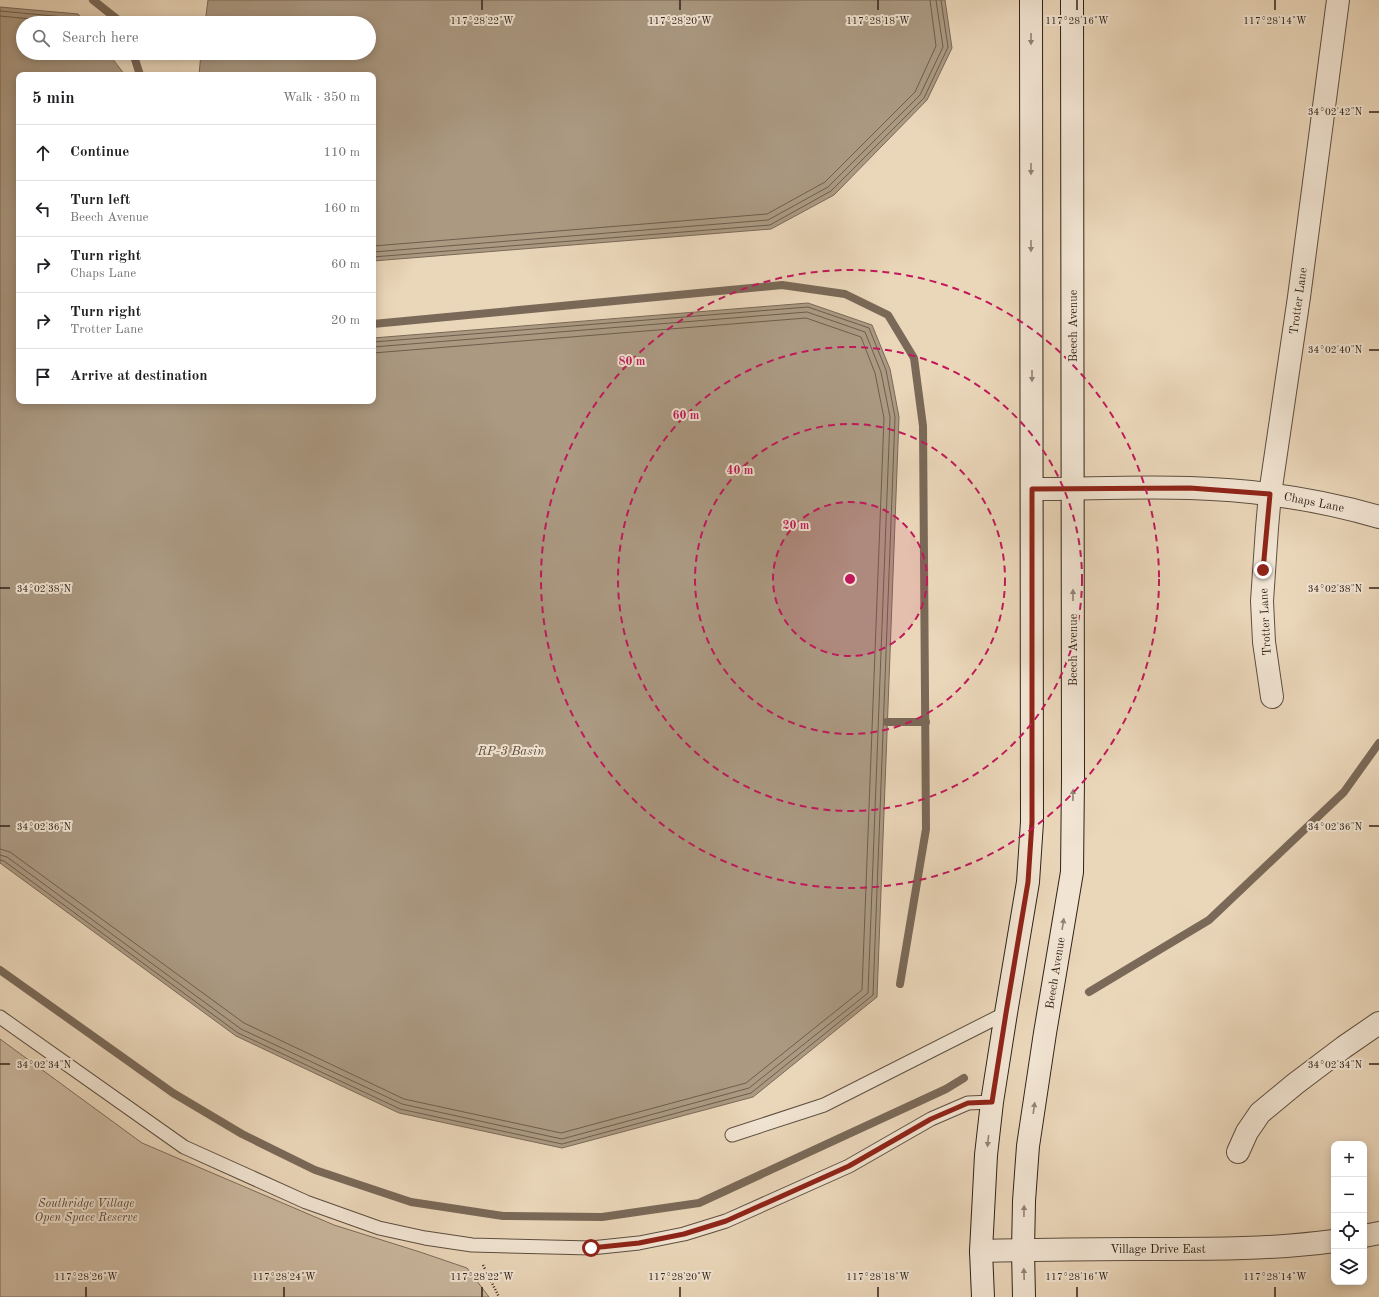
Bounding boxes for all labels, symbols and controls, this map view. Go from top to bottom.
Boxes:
search box [16,16,376,60]
text: 117°28'22"W [450,16,514,26]
text: 117°28'20"W [648,16,712,26]
text: 117°28'18"W [846,16,910,26]
text: 117°28'16"W [1045,16,1109,26]
text: 117°28'14"W [1243,16,1307,26]
icon: search [30,27,52,49]
text: Search here [62,31,139,46]
one-way arrow [1028,33,1034,46]
text: 5 min [32,90,75,107]
text: Walk · 350 m [283,91,360,104]
text: 34°02'42"N [1308,107,1363,117]
icon: ahead [32,142,54,164]
text: Continue [70,145,129,160]
text: 110 m [323,146,360,159]
one-way arrow [1028,163,1034,176]
text: Turn left [70,193,130,208]
icon: left [32,198,54,220]
text: 160 m [323,202,360,215]
text: Beech Avenue [70,211,149,224]
one-way arrow [1028,240,1034,253]
text: Turn right [70,249,141,264]
icon: right [32,254,54,276]
text: 60 m [331,258,360,271]
street label: Trotter Lane [1288,266,1310,335]
text: Chaps Lane [70,267,136,280]
street label: Beech Avenue [1068,289,1080,362]
text: Turn right [70,305,141,320]
icon: right [32,310,54,332]
text: 20 m [331,314,360,327]
text: Trotter Lane [70,323,143,336]
text: 34°02'40"N [1308,345,1363,355]
text: 80 m [619,356,646,368]
icon: arrive [32,366,54,388]
text: Arrive at destination [70,369,208,384]
one-way arrow [1029,370,1035,383]
text: 60 m [673,410,700,422]
text: 40 m [727,465,754,477]
street label: Chaps Lane [1283,491,1345,515]
text: 20 m [783,520,810,532]
route end [1254,561,1272,579]
centre of rings [843,572,857,586]
text: 34°02'38"N [17,584,72,594]
text: 34°02'38"N [1308,584,1363,594]
street label: Trotter Lane [1258,587,1274,656]
one-way arrow [1070,588,1076,601]
street label: Beech Avenue [1068,613,1080,686]
water label: RP-3 Basin [476,745,545,758]
one-way arrow [1070,788,1076,801]
text: 34°02'36"N [17,822,72,832]
text: 34°02'36"N [1308,822,1363,832]
one-way arrow [1060,918,1066,930]
street label: Beech Avenue [1044,936,1068,1010]
text: 34°02'34"N [17,1060,72,1070]
text: 34°02'34"N [1308,1060,1363,1070]
one-way arrow [1031,1102,1037,1114]
one-way arrow [985,1135,991,1147]
map controls [1331,1141,1367,1285]
button: + [1331,1141,1367,1177]
button: − [1331,1177,1367,1213]
park label: Southridge Village Open Space Reserve [34,1198,138,1224]
one-way arrow [1021,1204,1027,1217]
button: locate [1331,1213,1367,1249]
route start [582,1239,600,1257]
street label: Village Drive East [1110,1244,1206,1256]
button: layers [1331,1249,1367,1285]
one-way arrow [1021,1267,1027,1280]
text: 117°28'26"W [54,1272,118,1282]
text: 117°28'24"W [252,1272,316,1282]
text: 117°28'22"W [450,1272,514,1282]
text: 117°28'20"W [648,1272,712,1282]
text: 117°28'18"W [846,1272,910,1282]
text: 117°28'16"W [1045,1272,1109,1282]
text: 117°28'14"W [1243,1272,1307,1282]

